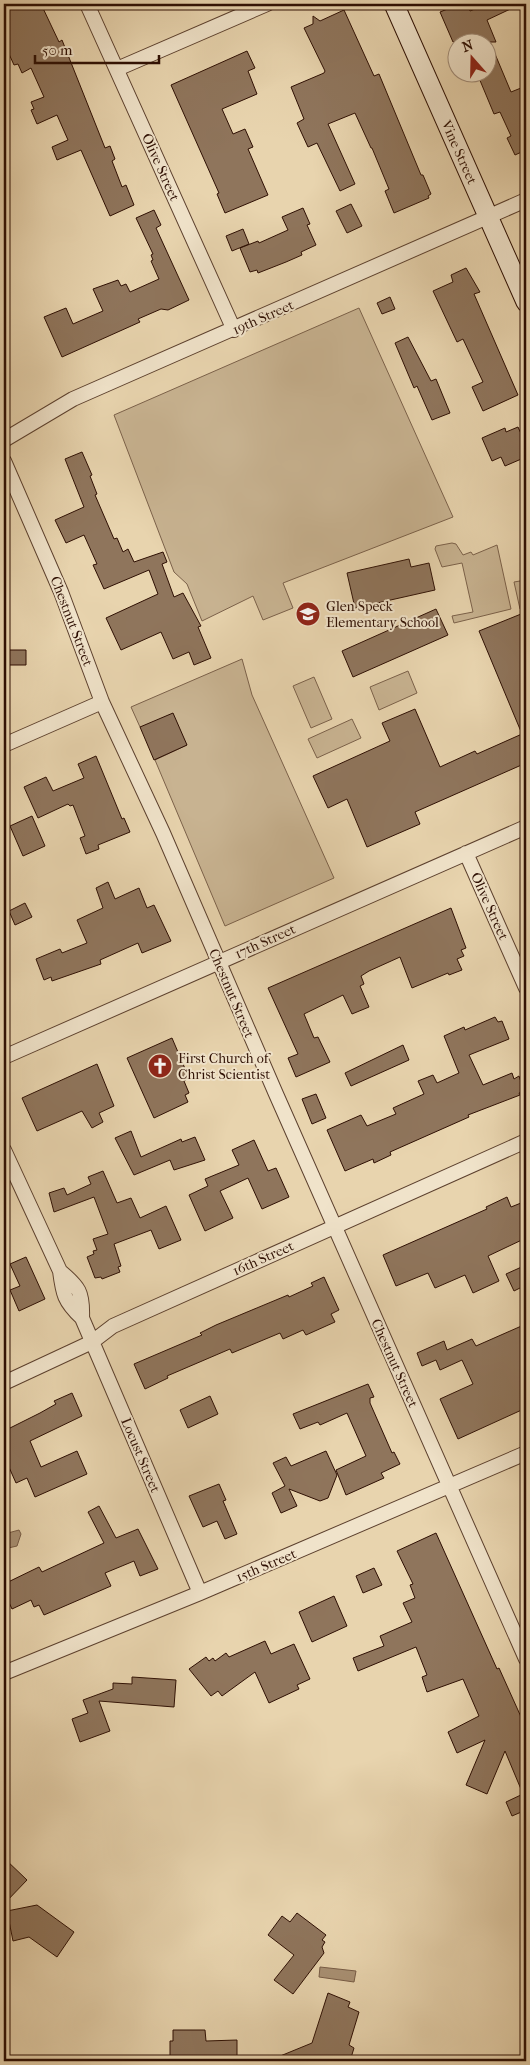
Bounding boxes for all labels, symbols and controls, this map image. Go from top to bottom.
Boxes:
scale bar [35,32,159,64]
north arrow [448,32,498,82]
text: N [460,36,476,56]
text: 50 m [42,41,73,59]
street label: Vine Street [437,117,481,187]
street label: Olive Street [138,131,183,204]
street label: 19th Street [230,296,296,338]
street label: Chestnut Street [47,574,97,669]
place label: Glen Speck Elementary School [326,598,439,631]
school or university icon: Glen Speck Elementary School [295,601,321,627]
street label: Olive Street [467,870,512,943]
street label: 17th Street [232,921,298,962]
street label: Chestnut Street [205,946,258,1040]
place label: First Church of Christ Scientist [178,1050,272,1083]
church icon: First Church of Christ Scientist [147,1053,173,1079]
street label: 16th Street [230,1237,297,1280]
street label: Chestnut Street [367,1316,422,1410]
street label: Locust Street [117,1415,164,1495]
street label: 15th Street [234,1545,299,1586]

